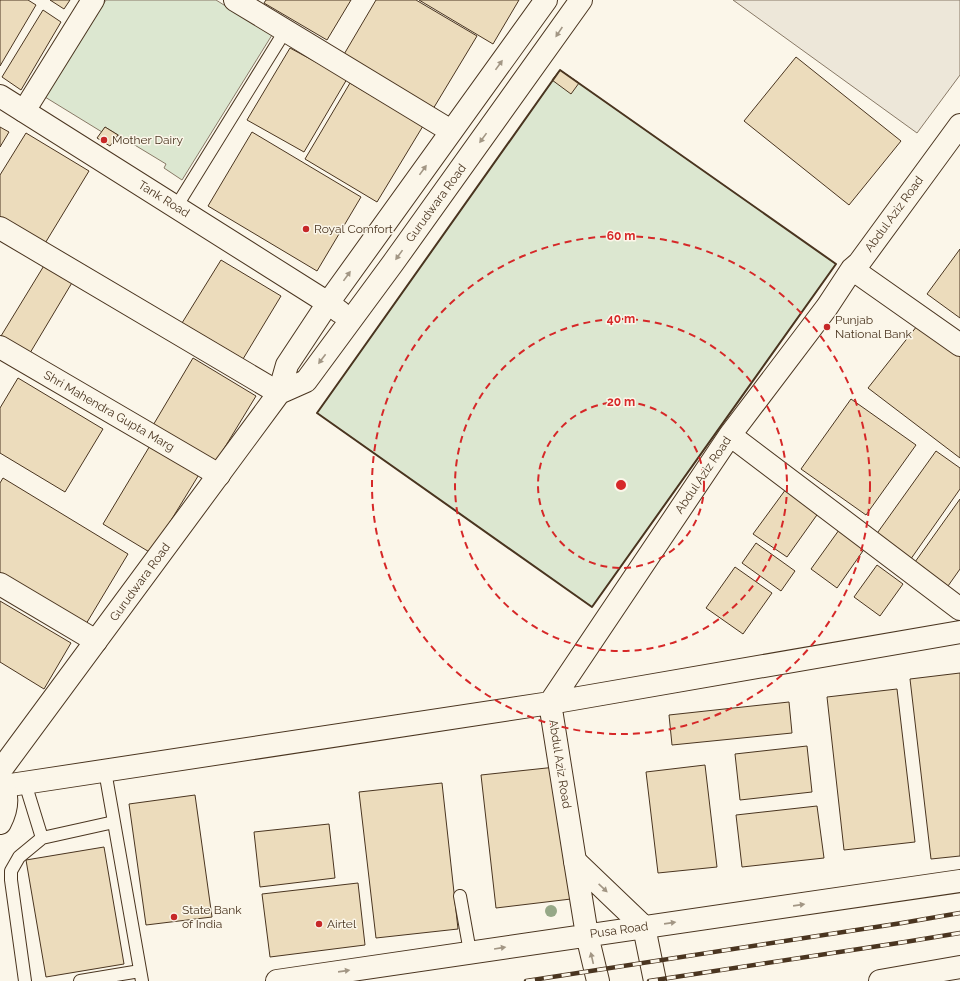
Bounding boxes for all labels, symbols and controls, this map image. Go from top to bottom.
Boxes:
one-way arrow [555,27,563,37]
one-way arrow [495,60,503,70]
place label: Mother Dairy [112,133,183,147]
one-way arrow [479,133,487,143]
marker: Mother Dairy [99,135,109,145]
street label: Gurudwara Road [403,161,469,245]
one-way arrow [419,165,427,176]
street label: Abdul Aziz Road [862,173,926,255]
street label: Tank Road [136,178,192,220]
place label: Royal Comfort [314,222,393,236]
marker: Royal Comfort [301,224,311,234]
text: 60 m [607,229,635,243]
one-way arrow [395,250,403,260]
one-way arrow [343,271,351,281]
text: 40 m [607,312,635,326]
place label: Punjab National Bank [835,313,912,341]
marker: Punjab National Bank [822,322,832,332]
one-way arrow [318,354,326,364]
street label: Shri Mahendra Gupta Marg [41,368,177,454]
text: 20 m [607,395,635,409]
street label: Abdul Aziz Road [672,434,734,516]
centre of rings [614,478,628,492]
street label: Gurudwara Road [107,540,173,624]
street label: Abdul Aziz Road [546,718,574,810]
one-way arrow [598,883,608,893]
one-way arrow [793,902,805,908]
place label: State Bank of India [182,903,242,931]
marker: State Bank of India [169,912,179,922]
place label: Airtel [327,917,357,931]
marker: Airtel [314,919,324,929]
street label: Pusa Road [589,919,649,941]
one-way arrow [664,920,676,926]
one-way arrow [494,945,506,951]
one-way arrow [589,952,595,964]
one-way arrow [338,968,350,974]

